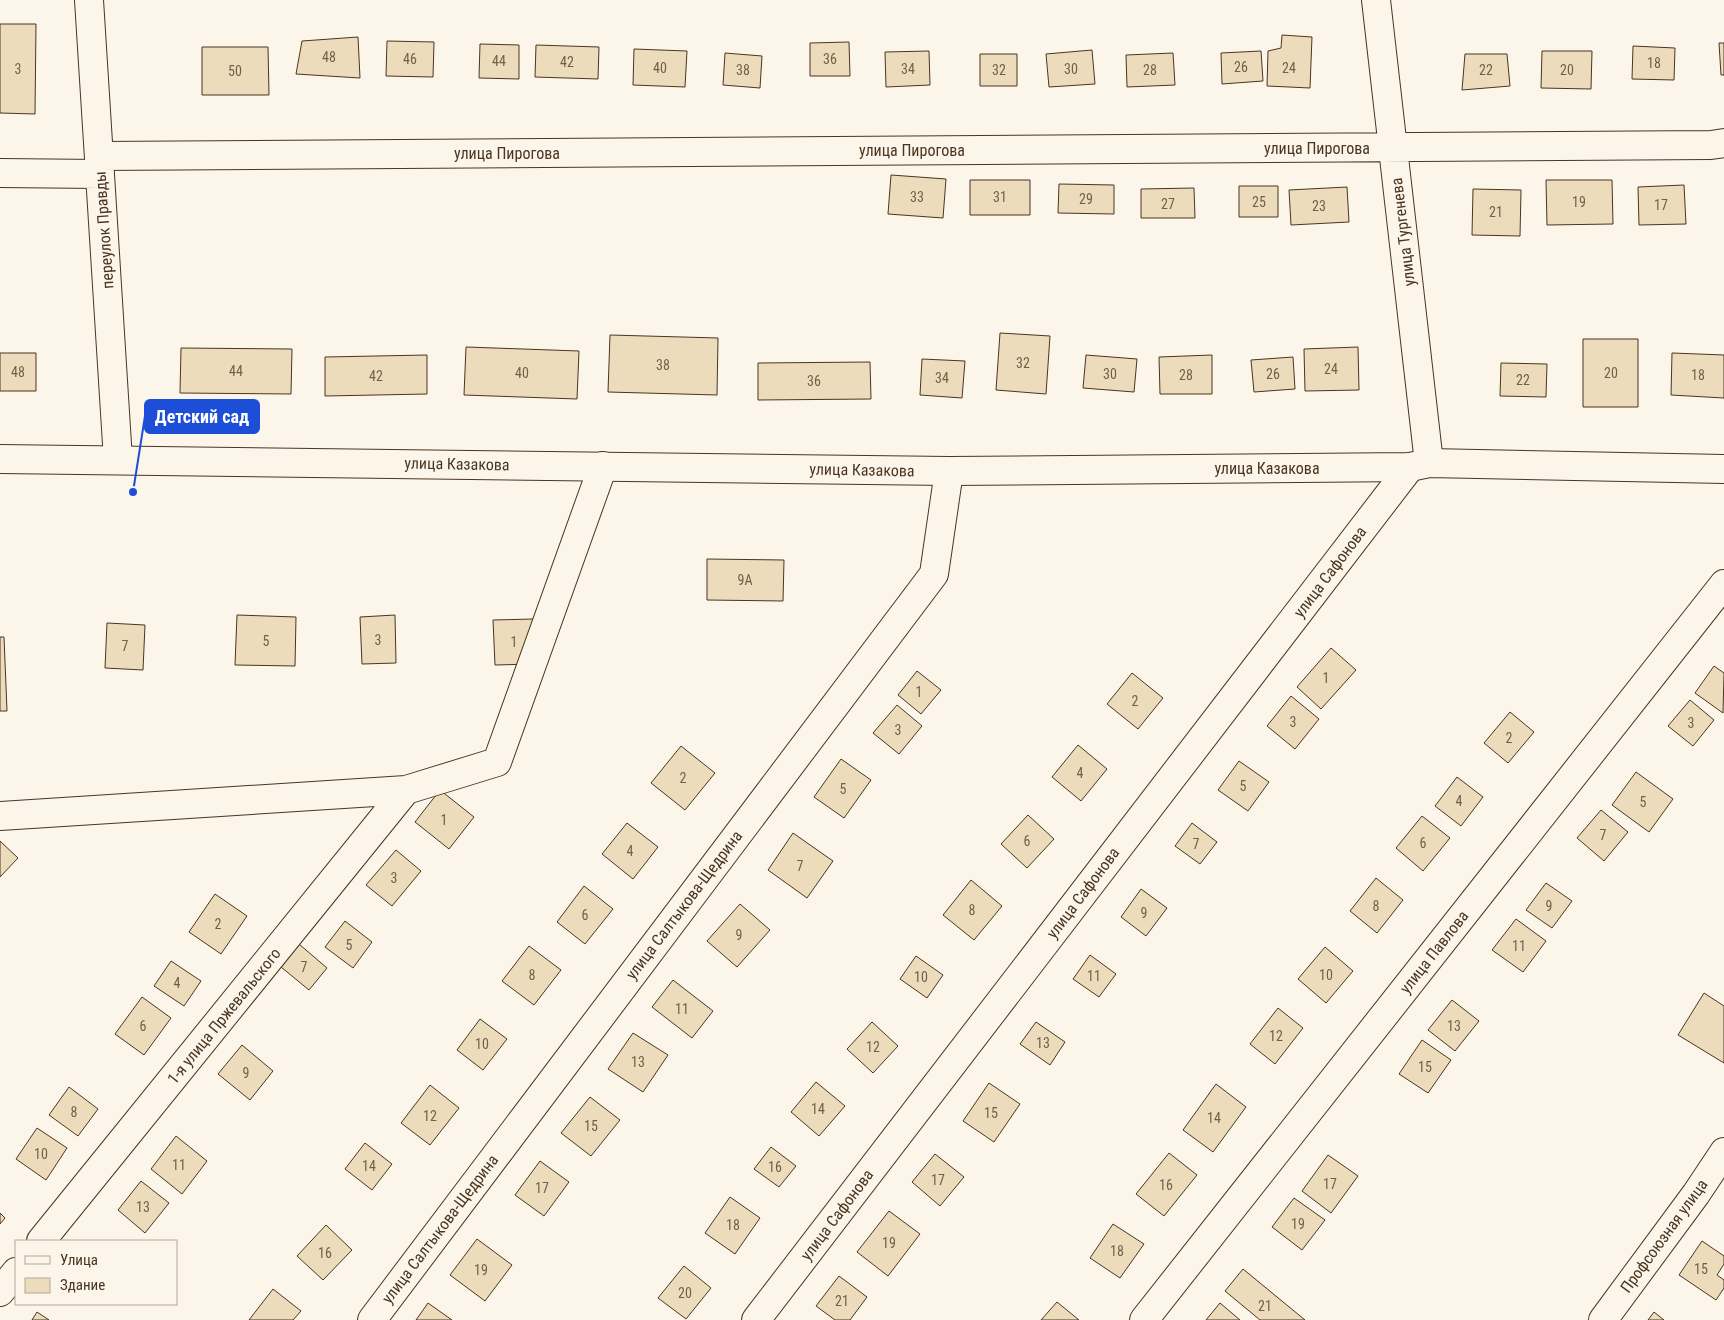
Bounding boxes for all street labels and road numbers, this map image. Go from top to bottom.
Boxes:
street label: улица Пирогова [1264,139,1370,158]
street label: улица Пирогова [859,141,965,160]
street label: улица Пирогова [454,144,560,163]
street label: переулок Правды [90,171,118,289]
street label: улица Тургенева [1387,177,1419,287]
street label: улица Казакова [404,454,510,474]
street label: улица Казакова [1214,459,1320,478]
street label: улица Казакова [809,460,915,480]
street label: улица Сафонова [1290,523,1370,621]
street label: улица Салтыкова-Щедрина [622,827,746,983]
street label: улица Сафонова [1043,844,1123,942]
street label: улица Павлова [1396,907,1472,997]
street label: 1-я улица Пржевальского [163,944,285,1088]
street label: улица Салтыкова-Щедрина [378,1151,502,1307]
street label: улица Сафонова [797,1166,877,1264]
street label: Профсоюзная улица [1616,1176,1712,1296]

